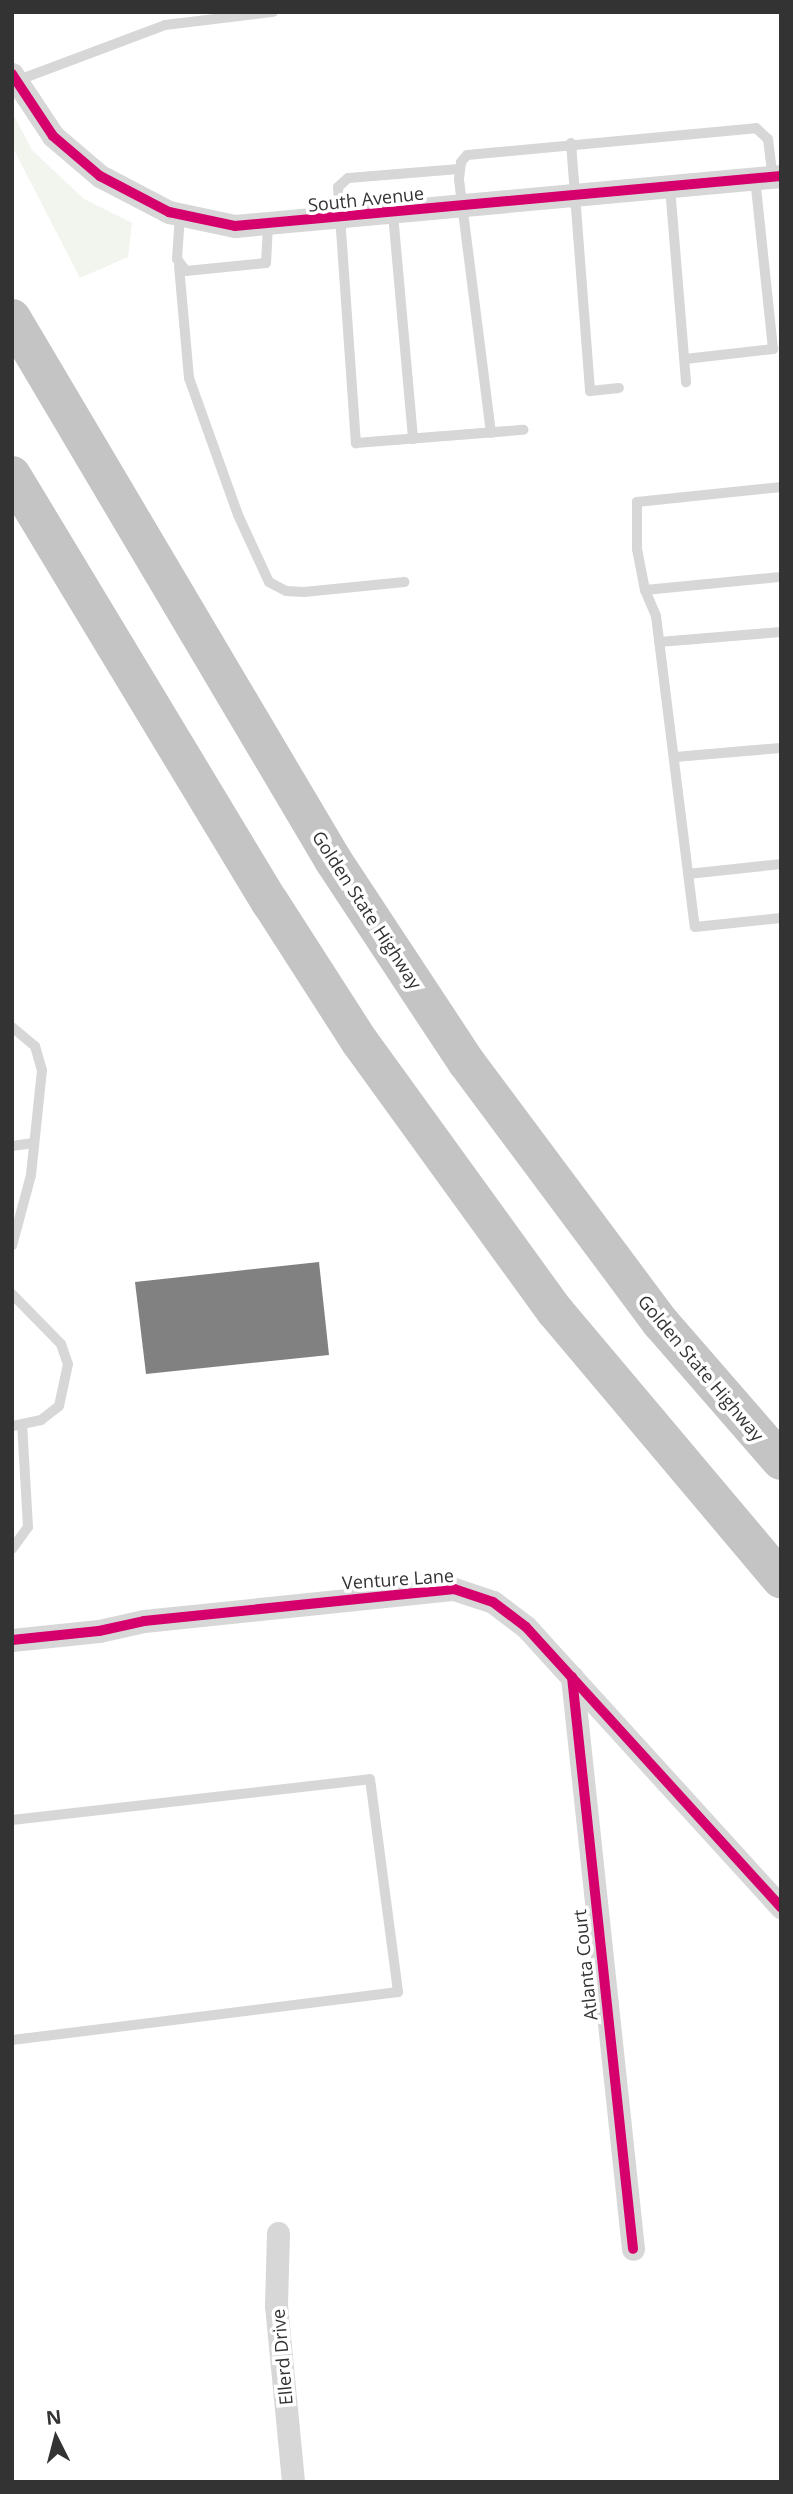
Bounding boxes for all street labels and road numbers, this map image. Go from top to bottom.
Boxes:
street label: South Avenue [307,182,425,216]
street label: Golden State Highway [308,827,426,993]
street label: Golden State Highway [633,1290,769,1446]
street label: Venture Lane [341,1564,455,1594]
street label: Atlanta Court [568,1908,602,2022]
street label: Ellerd Drive [267,2308,297,2406]

